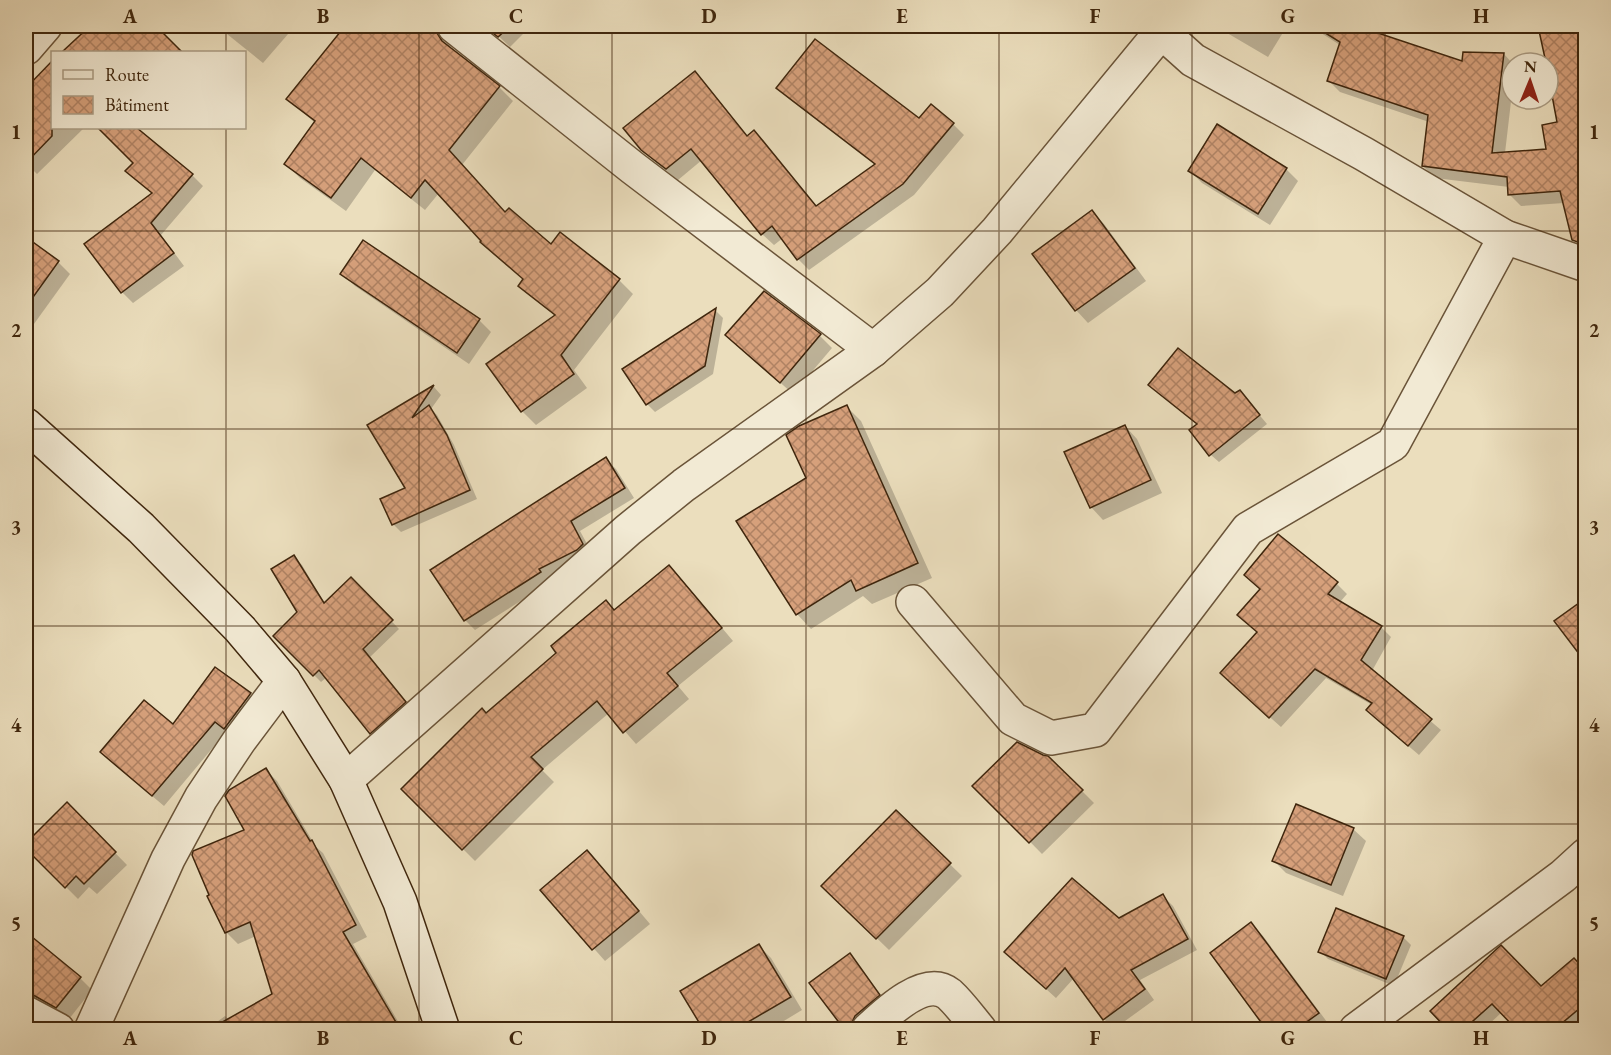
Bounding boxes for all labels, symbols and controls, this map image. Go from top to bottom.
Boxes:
text: A [122,3,138,29]
text: B [317,3,329,29]
text: C [509,3,523,29]
text: D [701,3,717,29]
text: E [896,3,908,29]
text: F [1090,3,1101,29]
text: G [1281,3,1295,29]
text: H [1473,3,1489,29]
legend [51,51,246,129]
north arrow [1500,51,1560,111]
text: N [1524,56,1537,77]
text: Route [105,63,149,86]
text: Bâtiment [105,93,169,116]
text: 1 [11,119,21,145]
text: 1 [1589,119,1599,145]
text: 2 [11,317,22,343]
text: 2 [1589,317,1600,343]
text: 3 [11,514,21,540]
text: 3 [1589,514,1599,540]
text: 4 [11,712,22,738]
text: 4 [1589,712,1600,738]
text: 5 [11,910,21,936]
text: 5 [1589,910,1599,936]
text: A [122,1025,138,1051]
text: B [317,1025,329,1051]
text: C [509,1025,523,1051]
text: D [701,1025,717,1051]
text: E [896,1025,908,1051]
text: F [1090,1025,1101,1051]
text: G [1281,1025,1295,1051]
text: H [1473,1025,1489,1051]

